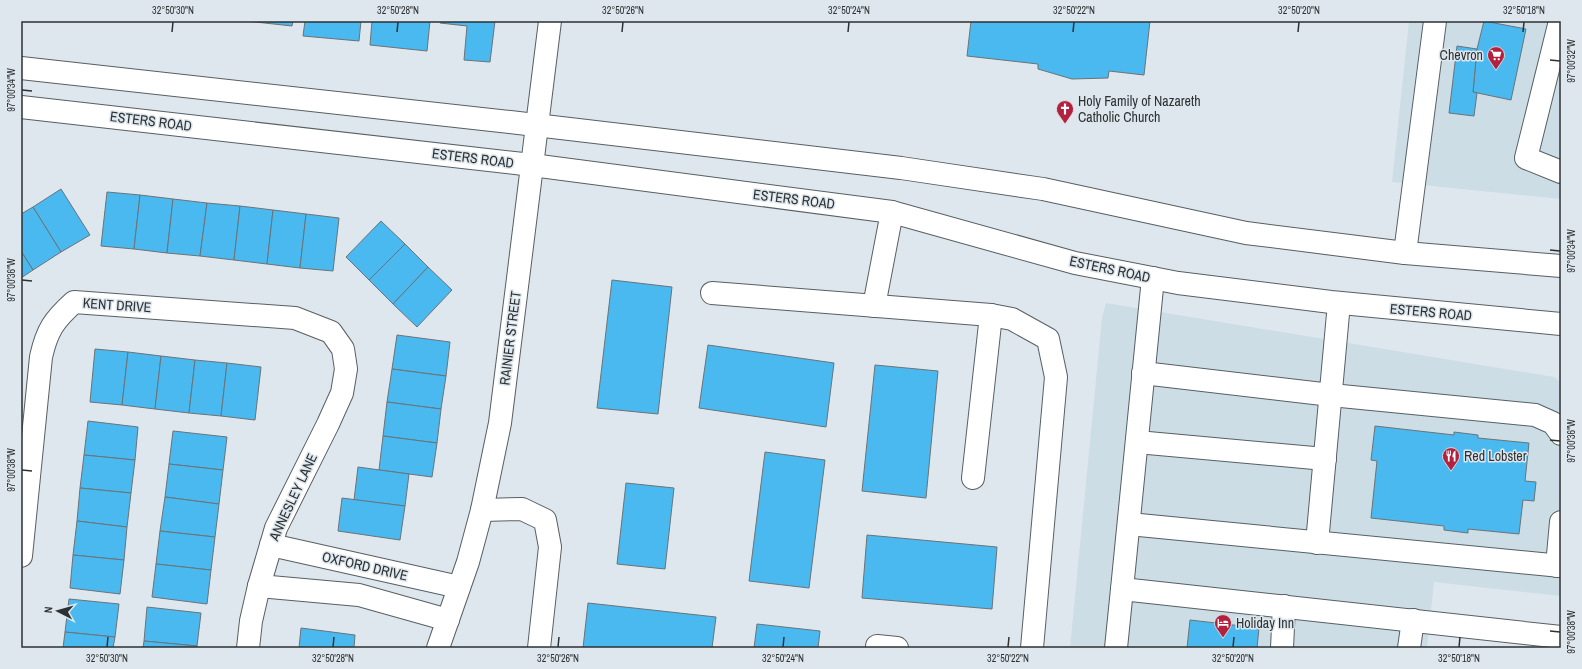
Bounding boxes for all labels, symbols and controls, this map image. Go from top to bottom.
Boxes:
text: 32°50'30"N [152,4,194,17]
text: 32°50'28"N [377,4,419,17]
text: 32°50'26"N [602,4,644,17]
text: 32°50'24"N [828,4,870,17]
text: 32°50'22"N [1053,4,1095,17]
text: 32°50'20"N [1278,4,1320,17]
text: 32°50'18"N [1503,4,1545,17]
text: 97°00'32"W [1565,39,1578,83]
supermarket icon: Chevron [1486,45,1506,70]
place label: Chevron [1440,46,1483,64]
text: 97°00'34"W [5,68,18,112]
place label: Holy Family of Nazareth Catholic Church [1078,92,1201,126]
church icon: Holy Family of Nazareth Catholic Church [1055,99,1075,124]
street label: ESTERS ROAD [109,107,193,135]
street label: ESTERS ROAD [431,144,515,172]
street label: ESTERS ROAD [752,185,836,213]
text: 97°00'34"W [1565,229,1578,273]
street label: ESTERS ROAD [1068,252,1152,286]
text: 97°00'36"W [5,258,18,302]
street label: RAINIER STREET [495,290,525,386]
street label: KENT DRIVE [82,294,152,316]
street label: ESTERS ROAD [1389,299,1473,325]
text: 97°00'36"W [1565,419,1578,463]
restaurant icon: Red Lobster [1441,446,1461,471]
place label: Red Lobster [1464,447,1527,465]
text: 97°00'38"W [5,448,18,492]
street label: ANNESLEY LANE [265,450,321,544]
street label: OXFORD DRIVE [320,547,410,585]
north arrow [38,591,78,631]
text: N [41,606,55,614]
text: 97°00'38"W [1565,610,1578,654]
hotel icon: Holiday Inn [1213,613,1233,638]
place label: Holiday Inn [1236,614,1294,632]
text: 32°50'30"N [86,652,128,665]
text: 32°50'28"N [312,652,354,665]
text: 32°50'26"N [537,652,579,665]
text: 32°50'24"N [762,652,804,665]
text: 32°50'22"N [987,652,1029,665]
text: 32°50'20"N [1212,652,1254,665]
text: 32°50'18"N [1438,652,1480,665]

